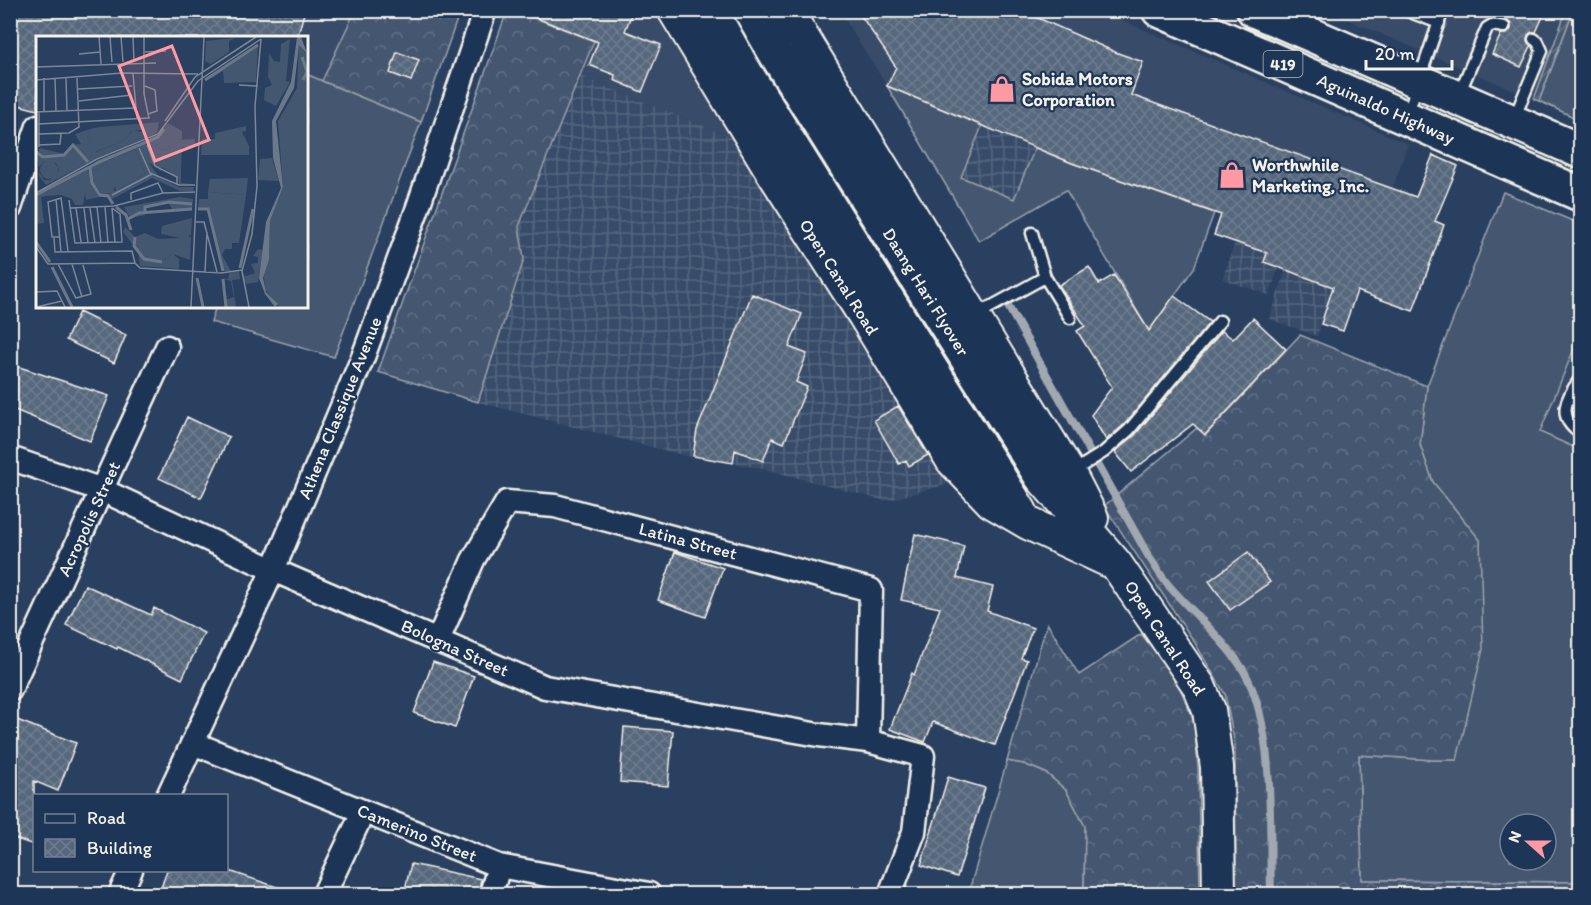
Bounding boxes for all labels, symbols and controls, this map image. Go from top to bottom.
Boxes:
scale bar [1366,33,1452,71]
inset map [36,36,308,308]
text: 20 m [1375,43,1415,65]
road number: 419 [1264,51,1302,77]
place label: Sobida Motors Corporation [1022,68,1133,111]
street label: Aguinaldo Highway [1314,69,1459,149]
shop icon: Sobida Motors Corporation [987,74,1017,104]
place label: Worthwhile Marketing, Inc. [1252,154,1369,197]
shop icon: Worthwhile Marketing, Inc. [1217,160,1247,190]
street label: Open Canal Road [794,215,884,339]
street label: Daang Hari Flyover [878,224,975,361]
street label: Athena Classique Avenue [293,314,387,502]
street label: Acropolis Street [53,458,125,580]
street label: Latina Street [637,517,740,565]
street label: Open Canal Road [1120,576,1211,700]
street label: Bologna Street [398,614,512,682]
legend [33,794,228,872]
street label: Camerino Street [354,799,480,867]
text: Road [87,807,126,829]
north arrow [1498,812,1558,872]
text: N [1504,828,1525,845]
text: Building [87,837,153,859]

